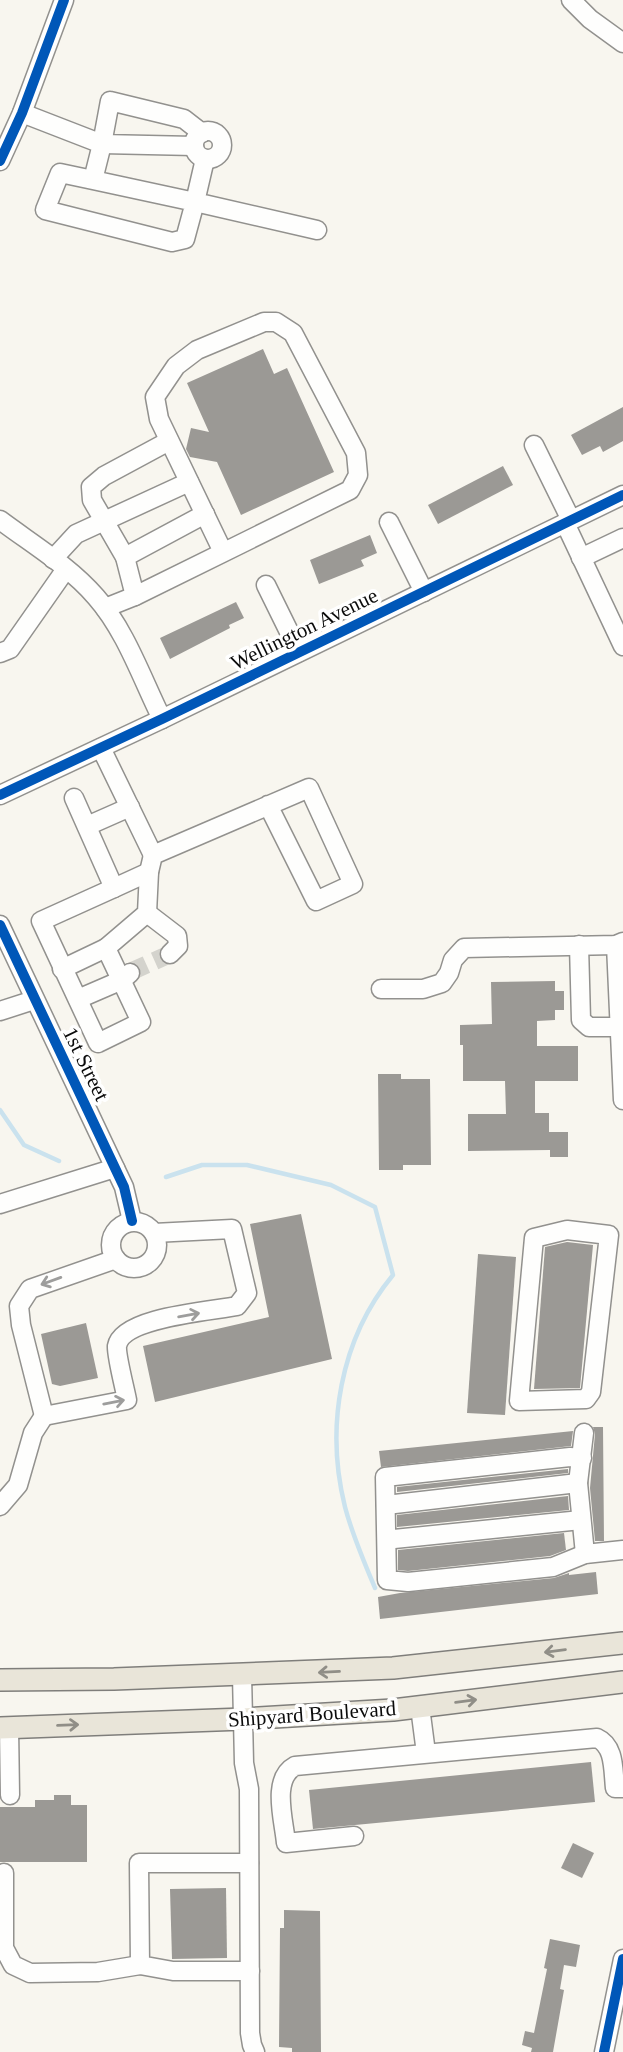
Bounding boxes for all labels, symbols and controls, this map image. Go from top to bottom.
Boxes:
street label: Wellington Avenue [227,583,381,675]
street label: 1st Street [58,1023,114,1105]
one-way arrow [41,1276,63,1288]
one-way arrow [177,1307,200,1321]
one-way arrow [102,1395,125,1409]
one-way arrow [544,1645,567,1658]
one-way arrow [317,1665,340,1678]
one-way arrow [454,1695,477,1708]
street label: Shipyard Boulevard [227,1696,397,1732]
one-way arrow [56,1719,79,1732]

